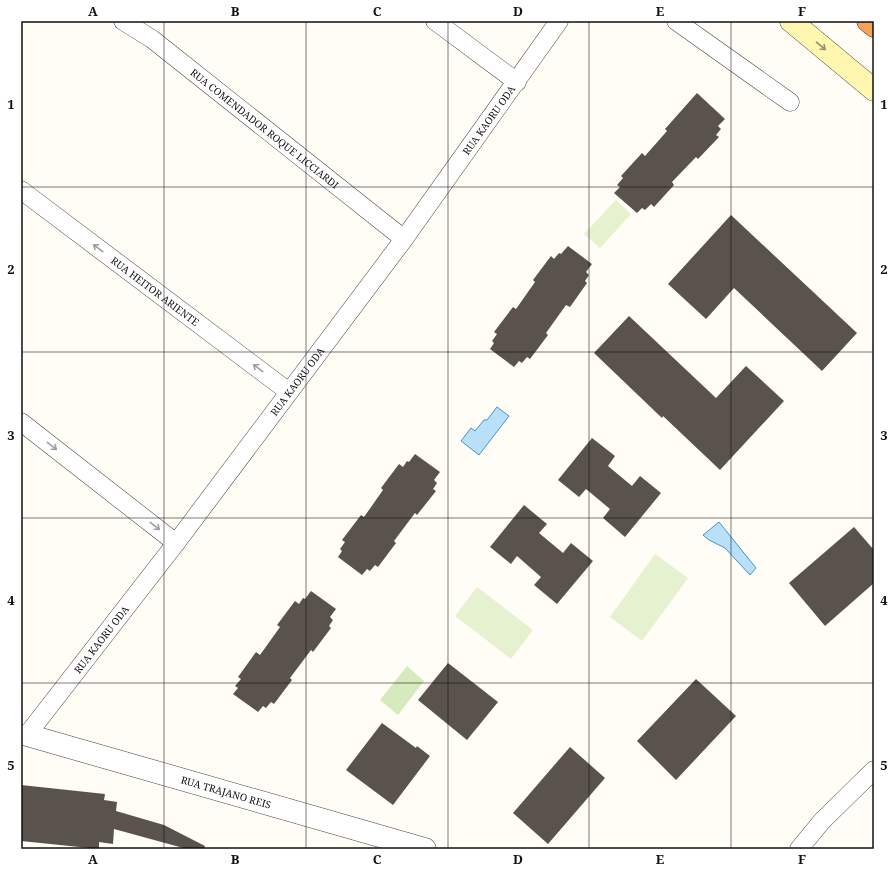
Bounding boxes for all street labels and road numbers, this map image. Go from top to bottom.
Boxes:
street label: RUA COMENDADOR ROQUE LICCIARDI [188,65,342,192]
street label: RUA KAORU ODA [459,82,519,158]
street label: RUA HEITOR ARIENTE [108,253,202,329]
street label: RUA KAORU ODA [267,344,328,419]
street label: RUA KAORU ODA [70,602,132,676]
street label: RUA TRAJANO REIS [179,772,273,812]

